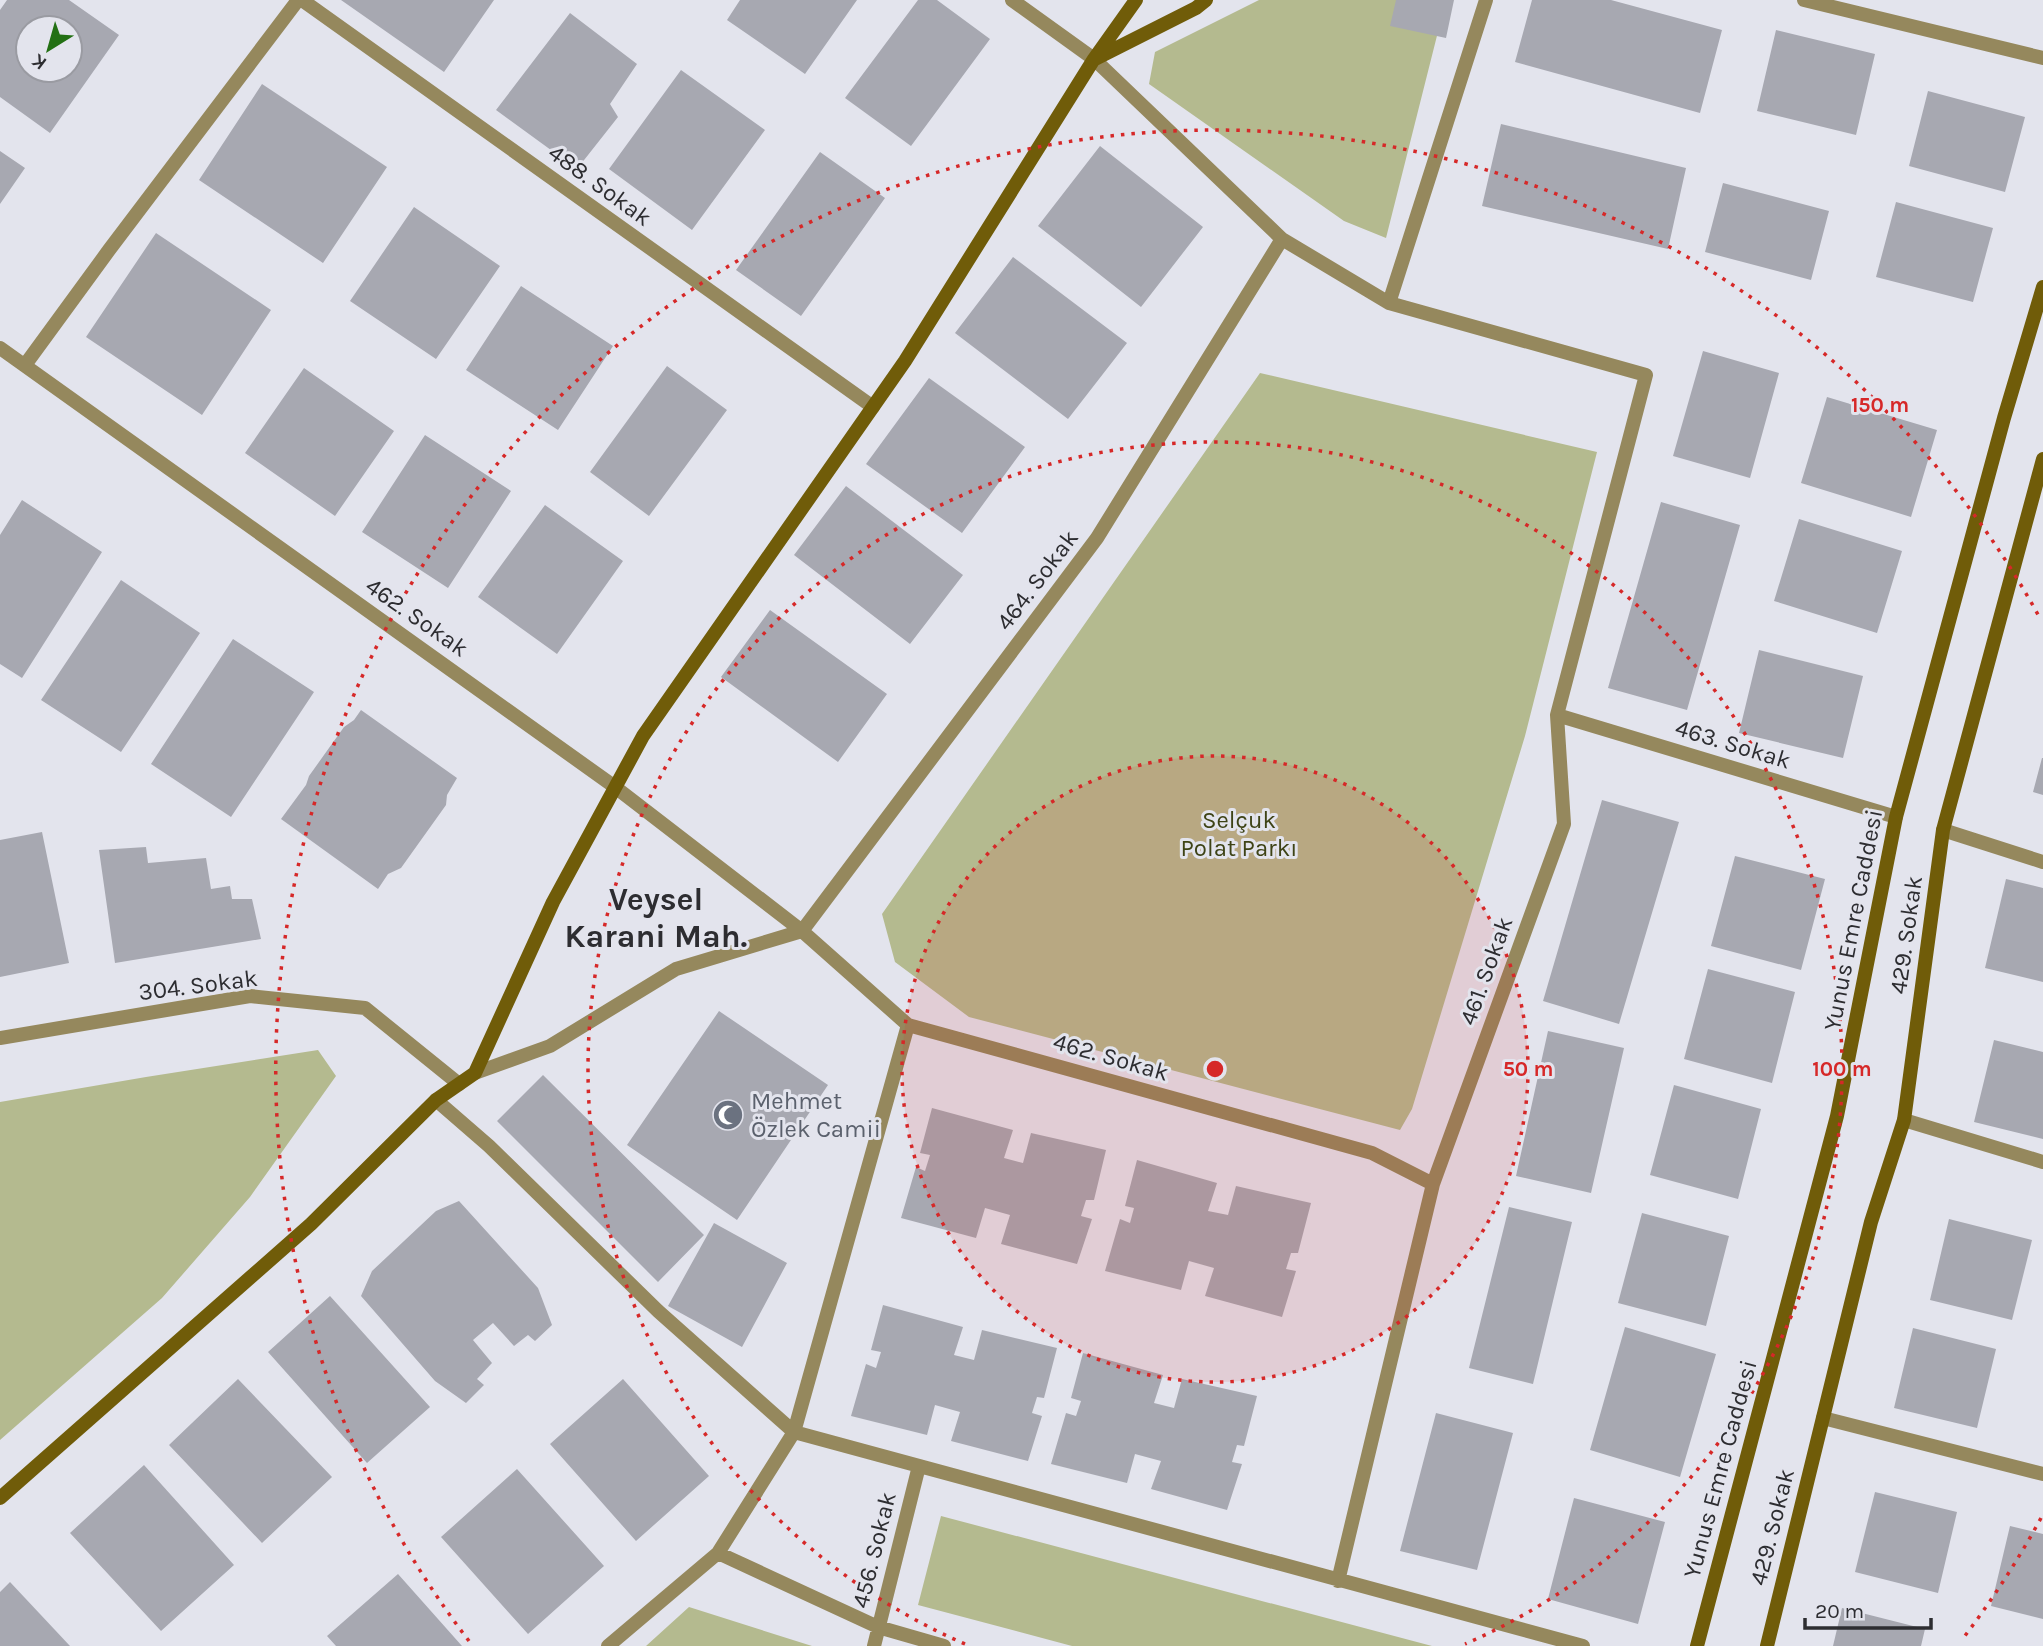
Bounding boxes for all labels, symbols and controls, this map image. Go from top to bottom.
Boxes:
north arrow [14,14,84,84]
text: K [27,49,51,74]
street label: 488. Sokak [543,138,657,232]
text: 150 m [1851,393,1909,417]
street label: 464. Sokak [990,524,1084,636]
street label: 462. Sokak [360,571,474,663]
street label: 463. Sokak [1672,713,1794,775]
park label: Selçuk Polat Parkı [1181,806,1297,862]
street label: Yunus Emre Caddesi [1818,807,1888,1033]
street label: 429. Sokak [1884,874,1928,996]
district label: Veysel Karani Mah. [565,881,748,955]
street label: 461. Sokak [1454,913,1518,1029]
street label: 304. Sokak [137,964,259,1006]
street label: 462. Sokak [1050,1027,1172,1087]
centre of rings [1203,1057,1227,1081]
text: 50 m [1503,1057,1553,1081]
text: 100 m [1812,1057,1872,1081]
place label: Mehmet Özlek Camii [751,1087,881,1143]
mosque icon: Mehmet Özlek Camii [711,1098,745,1132]
street label: Yunus Emre Caddesi [1677,1357,1763,1581]
street label: 429. Sokak [1744,1466,1800,1588]
street label: 456. Sokak [846,1489,902,1611]
scale bar [1805,1586,1931,1630]
text: 20 m [1815,1599,1864,1623]

